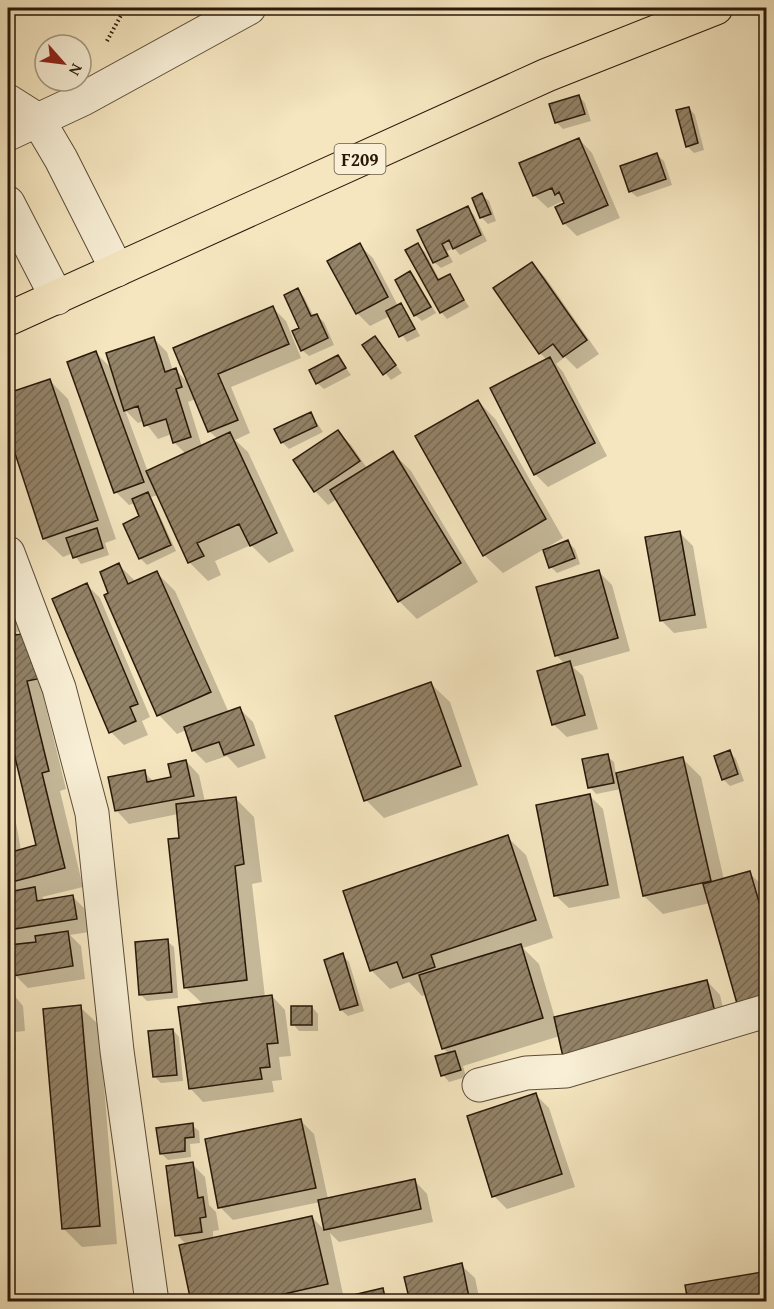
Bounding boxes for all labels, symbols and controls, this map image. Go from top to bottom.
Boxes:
north arrow [33,33,93,93]
text: N [63,60,89,81]
road number: F209 [334,144,386,174]

